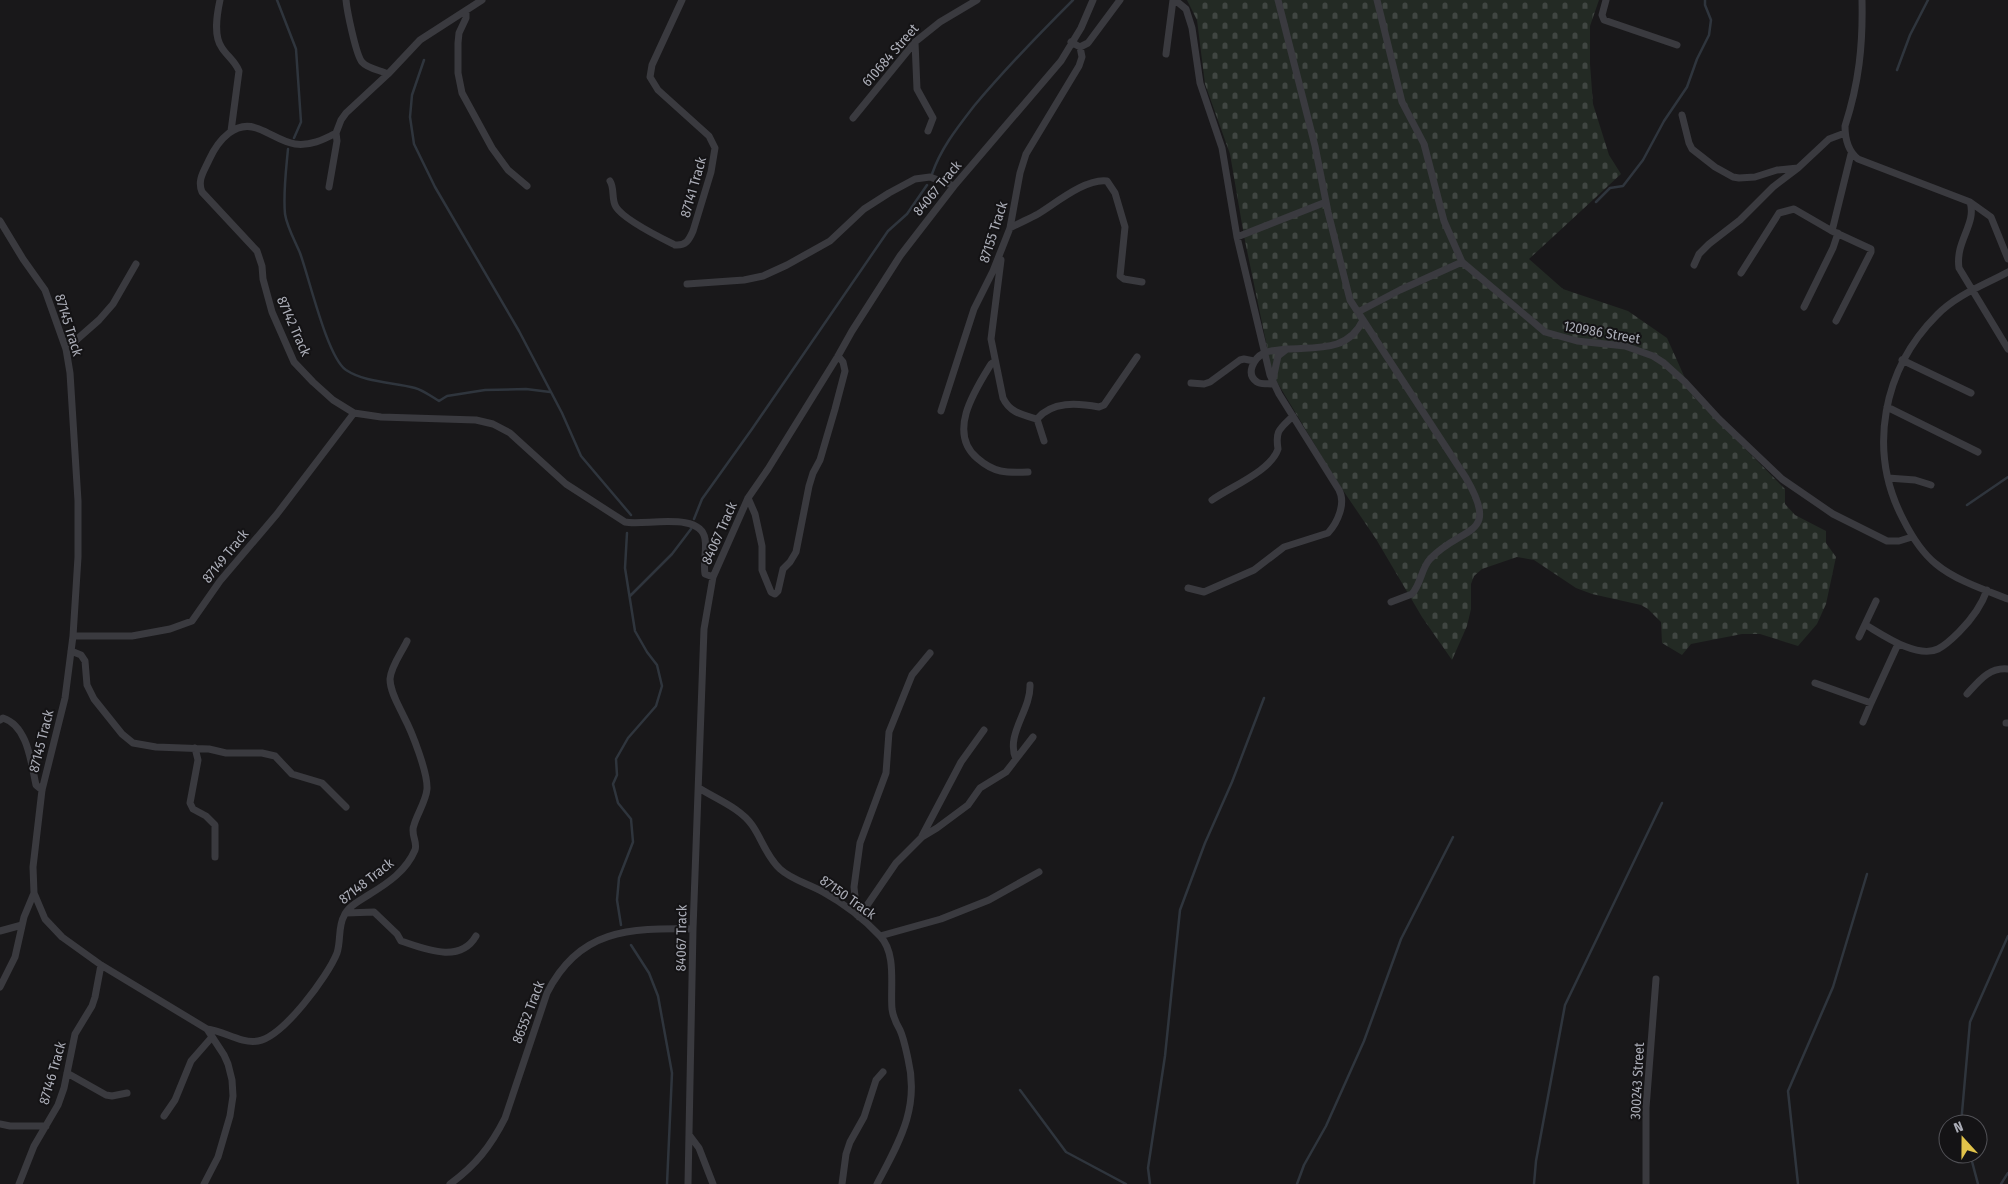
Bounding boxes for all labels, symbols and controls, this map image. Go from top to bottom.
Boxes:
street label: 610684 Street [859,20,922,90]
street label: 87141 Track [677,154,710,219]
street label: 84067 Track [909,157,966,219]
street label: 87155 Track [976,199,1012,265]
street label: 87145 Track [51,292,86,359]
street label: 87142 Track [273,294,314,359]
street label: 120986 Street [1562,317,1642,348]
street label: 84067 Track [698,499,741,567]
street label: 87149 Track [199,526,253,587]
street label: 87145 Track [25,708,58,774]
street label: 87148 Track [336,854,397,908]
street label: 87150 Track [816,872,879,923]
street label: 84067 Track [672,904,691,971]
street label: 86552 Track [509,978,548,1046]
street label: 87146 Track [35,1039,70,1107]
street label: 300243 Street [1627,1042,1648,1120]
north arrow [1938,1114,1988,1164]
text: N [1952,1118,1965,1137]

